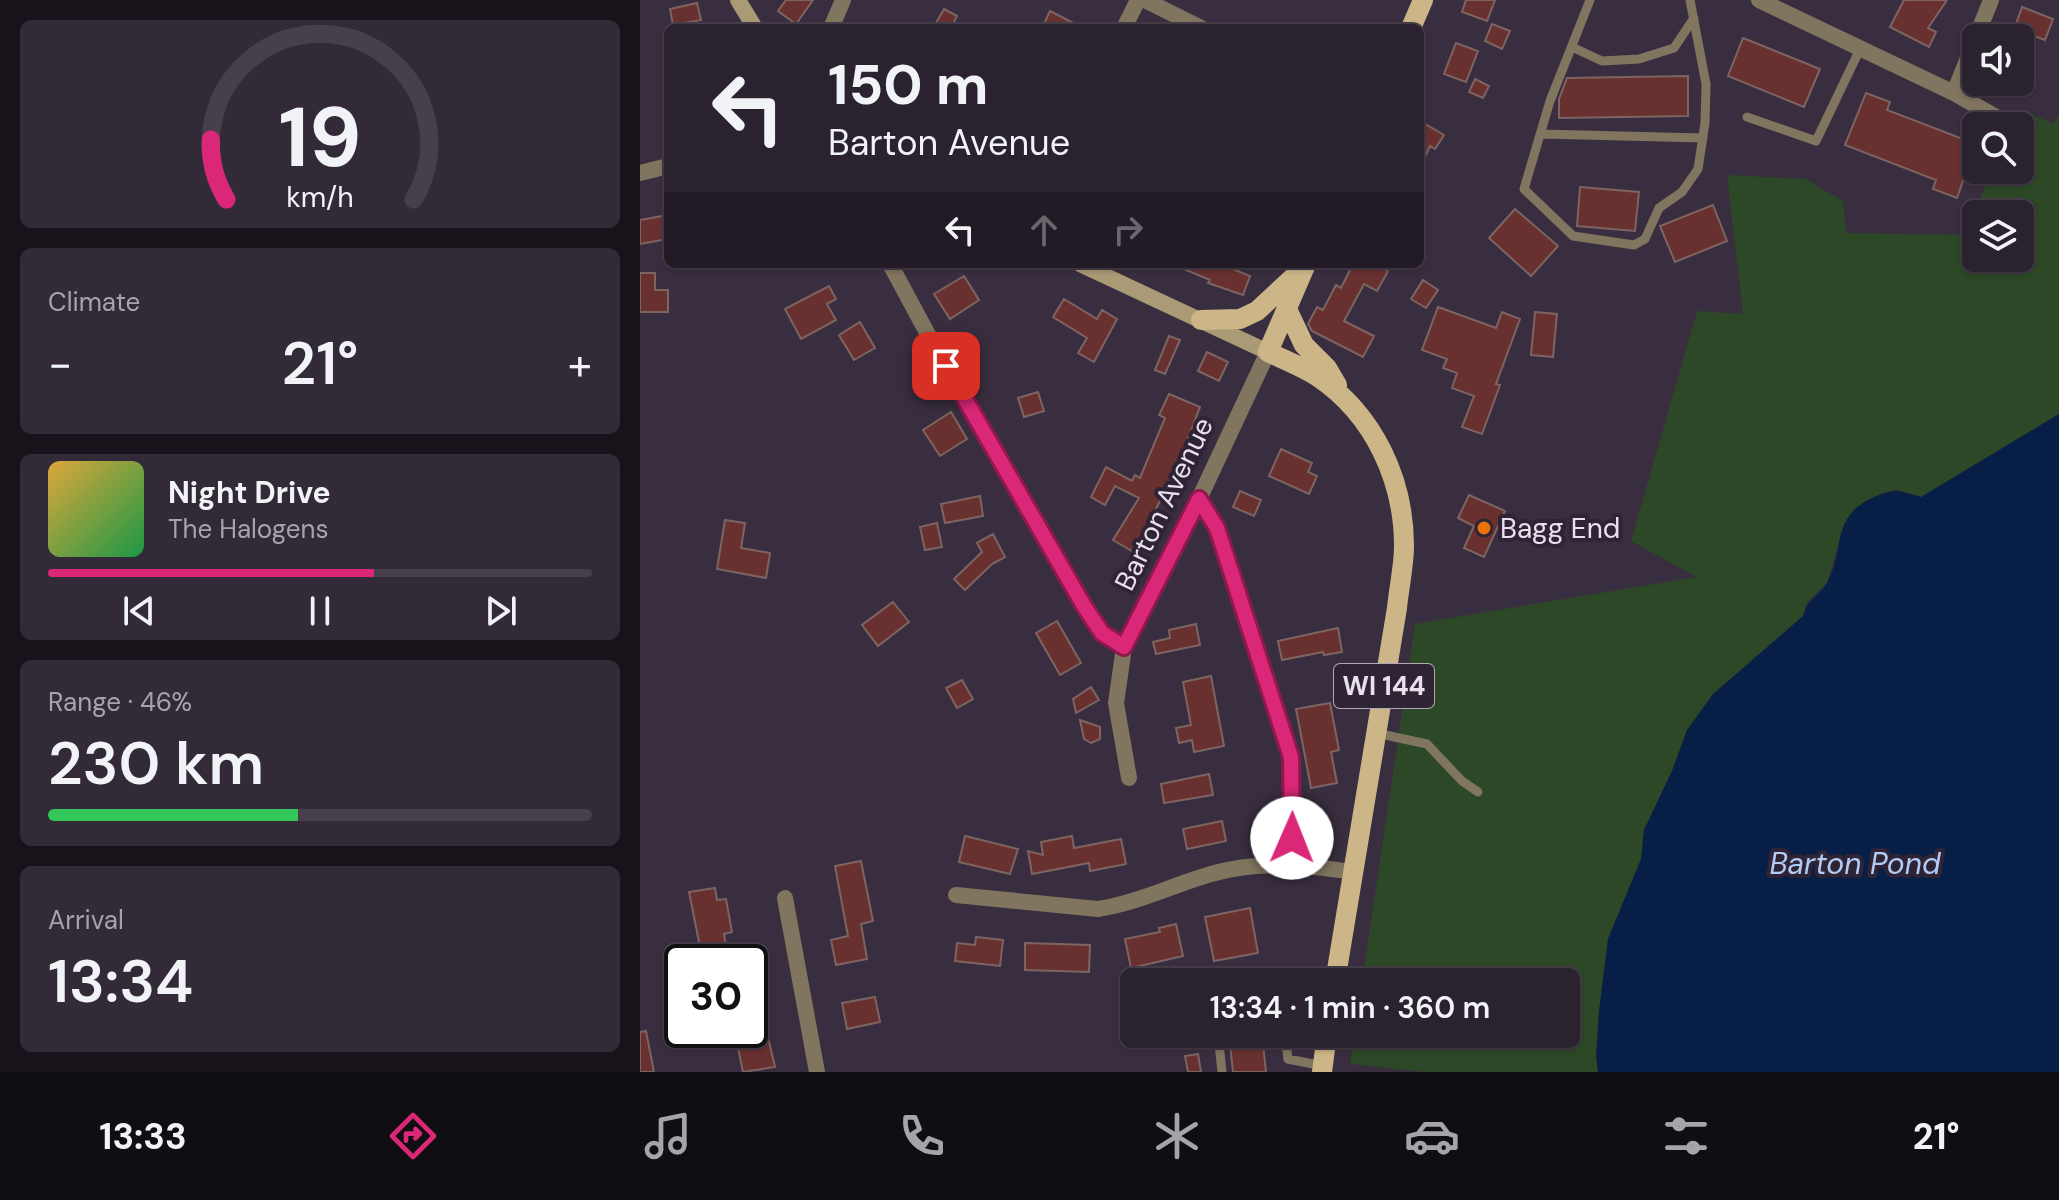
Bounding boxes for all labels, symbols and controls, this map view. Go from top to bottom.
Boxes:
map controls [1962,24,2034,272]
button: sound [1962,24,2034,96]
text: 150 m [828,48,989,121]
icon: left [696,56,800,160]
text: 19 [278,83,362,192]
button: search [1962,112,2034,184]
text: Barton Avenue [828,119,1070,166]
text: km/h [286,179,354,216]
button: layers [1962,200,2034,272]
icon: left [938,208,982,252]
icon: ahead [1022,208,1066,252]
icon: right [1106,208,1150,252]
text: Climate [48,285,140,319]
text: 21° [282,324,358,403]
pin [912,332,980,400]
text: − [48,335,72,393]
text: + [568,335,592,393]
icon: arrive [924,344,968,388]
street label: Barton Avenue [1106,411,1222,597]
text: Night Drive [168,473,331,512]
place label: Bagg End [1500,510,1620,547]
text: The Halogens [168,512,328,546]
marker: Bagg End [1475,519,1493,537]
icon: previous [117,589,161,633]
icon: pause [298,589,342,633]
icon: next [479,589,523,633]
road number: WI 144 [1334,664,1434,708]
text: Range · 46% [48,685,192,719]
text: 230 km [48,724,264,803]
position arrow [1250,796,1334,880]
water label: Barton Pond [1769,844,1942,883]
text: Arrival [48,903,124,937]
text: 13:34 [48,942,193,1021]
speed limit sign: 30 [664,944,768,1048]
text: 13:34 · 1 min · 360 m [1210,988,1490,1027]
icon: directions [385,1108,441,1164]
icon: music [640,1108,696,1164]
icon: phone [894,1108,950,1164]
icon: climate [1149,1108,1205,1164]
icon: car [1404,1108,1460,1164]
icon: filters [1658,1108,1714,1164]
text: 13:33 [99,1113,187,1160]
text: 21° [1913,1113,1960,1160]

